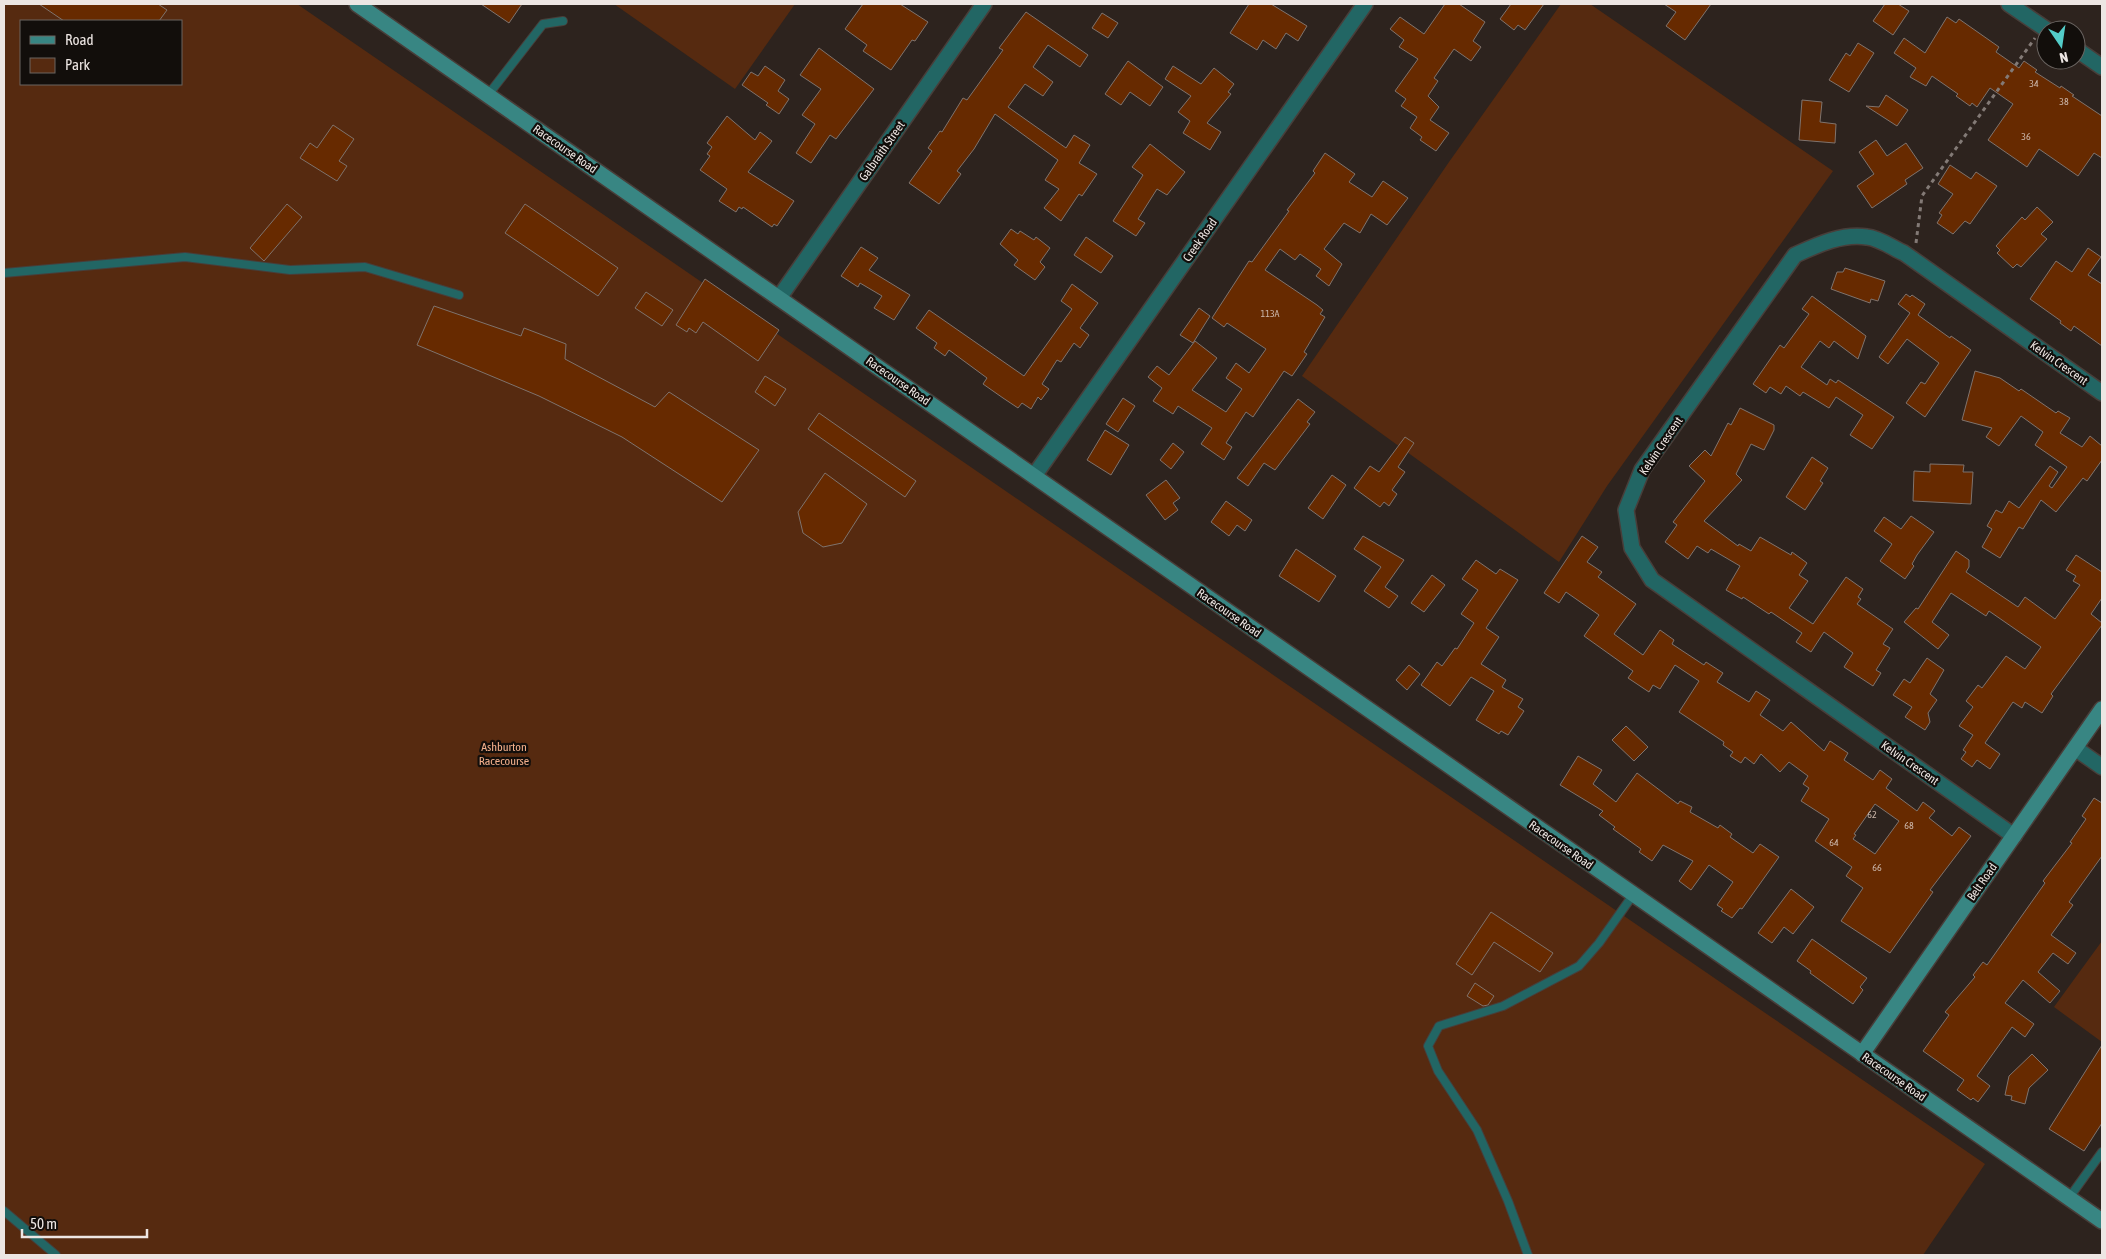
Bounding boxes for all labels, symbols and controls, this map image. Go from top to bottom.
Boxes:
legend [20,20,182,85]
north arrow [2036,20,2086,70]
text: Road [65,31,94,48]
text: N [2058,49,2070,66]
text: Park [65,56,90,73]
house number: 34 [2029,78,2039,89]
house number: 38 [2059,96,2069,107]
street label: Galbraith Street [856,118,908,184]
street label: Racecourse Road [530,122,600,176]
house number: 36 [2021,131,2031,142]
street label: Creek Road [1180,216,1220,264]
house number: 113A [1261,308,1280,319]
street label: Kelvin Crescent [2027,338,2091,388]
street label: Racecourse Road [863,354,933,408]
street label: Kelvin Crescent [1636,414,1686,478]
street label: Racecourse Road [1194,586,1264,640]
street label: Kelvin Crescent [1878,738,1942,788]
park label: Ashburton Racecourse [479,740,529,768]
house number: 62 [1867,809,1877,820]
street label: Racecourse Road [1526,818,1596,872]
house number: 68 [1904,820,1914,831]
house number: 64 [1829,837,1839,848]
street label: Belt Road [1964,861,2000,903]
house number: 66 [1872,862,1882,873]
street label: Racecourse Road [1859,1050,1929,1104]
scale bar [22,1206,148,1238]
text: 50 m [30,1215,57,1232]

